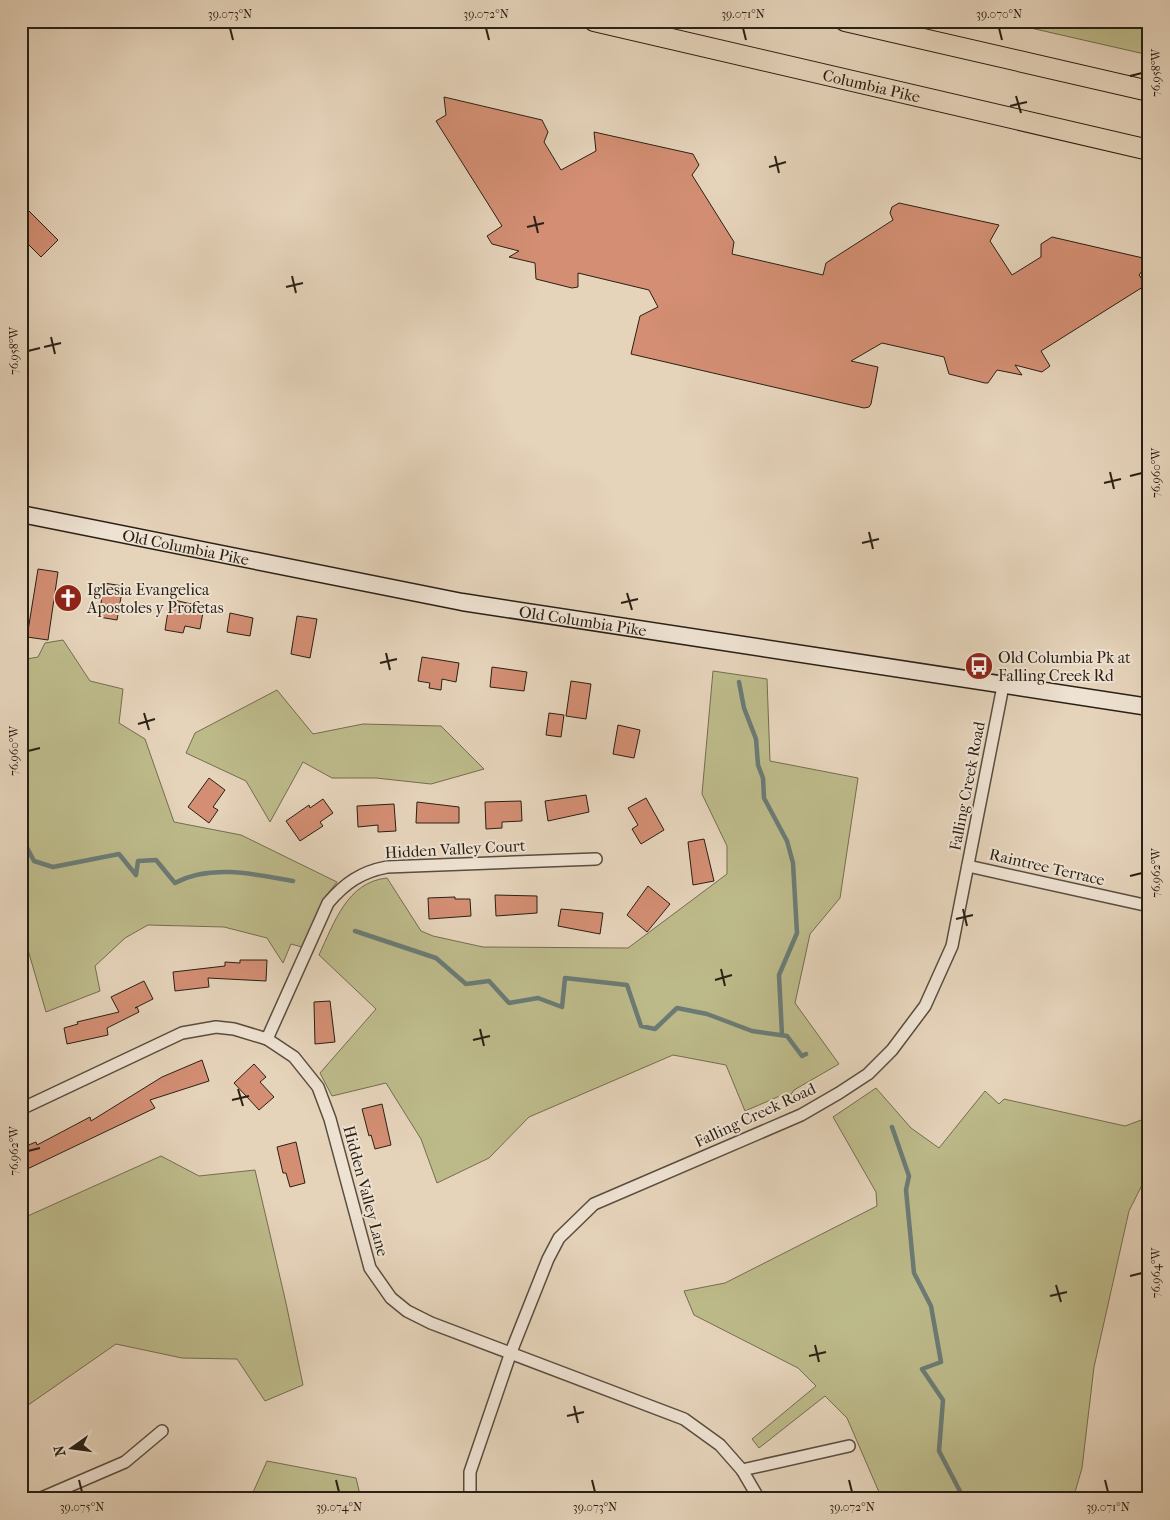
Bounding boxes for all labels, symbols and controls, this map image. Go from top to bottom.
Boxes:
text: 39.073°N [208,7,252,21]
text: 39.072°N [463,7,509,21]
text: 39.071°N [721,7,765,21]
text: 39.070°N [976,7,1022,21]
text: 76.958°W [1149,48,1163,97]
street label: Columbia Pike [821,65,922,106]
text: 76.958°W [7,326,21,375]
text: 76.960°W [1149,447,1163,498]
street label: Old Columbia Pike [121,525,251,569]
place label: Iglesia Evangelica Apostoles y Profetas [86,580,224,617]
church icon: Iglesia Evangelica Apostoles y Profetas [53,583,83,613]
street label: Old Columbia Pike [518,601,648,640]
place label: Old Columbia Pk at Falling Creek Rd [998,648,1131,685]
bus stop icon: Old Columbia Pk at Falling Creek Rd [964,651,994,681]
street label: Falling Creek Road [945,719,989,852]
text: 76.960°W [7,725,21,776]
street label: Hidden Valley Court [384,836,526,862]
street label: Raintree Terrace [987,844,1107,890]
text: 76.962°W [1149,847,1163,898]
street label: Falling Creek Road [692,1079,819,1151]
street label: Hidden Valley Lane [339,1123,393,1259]
text: 76.962°W [7,1125,21,1176]
text: 76.964°W [1149,1247,1163,1298]
north arrow [48,1422,98,1472]
text: N [50,1443,69,1458]
text: 39.075°N [60,1500,104,1514]
text: 39.074°N [316,1500,362,1514]
text: 39.073°N [573,1500,617,1514]
text: 39.072°N [829,1500,875,1514]
text: 39.071°N [1086,1500,1130,1514]

